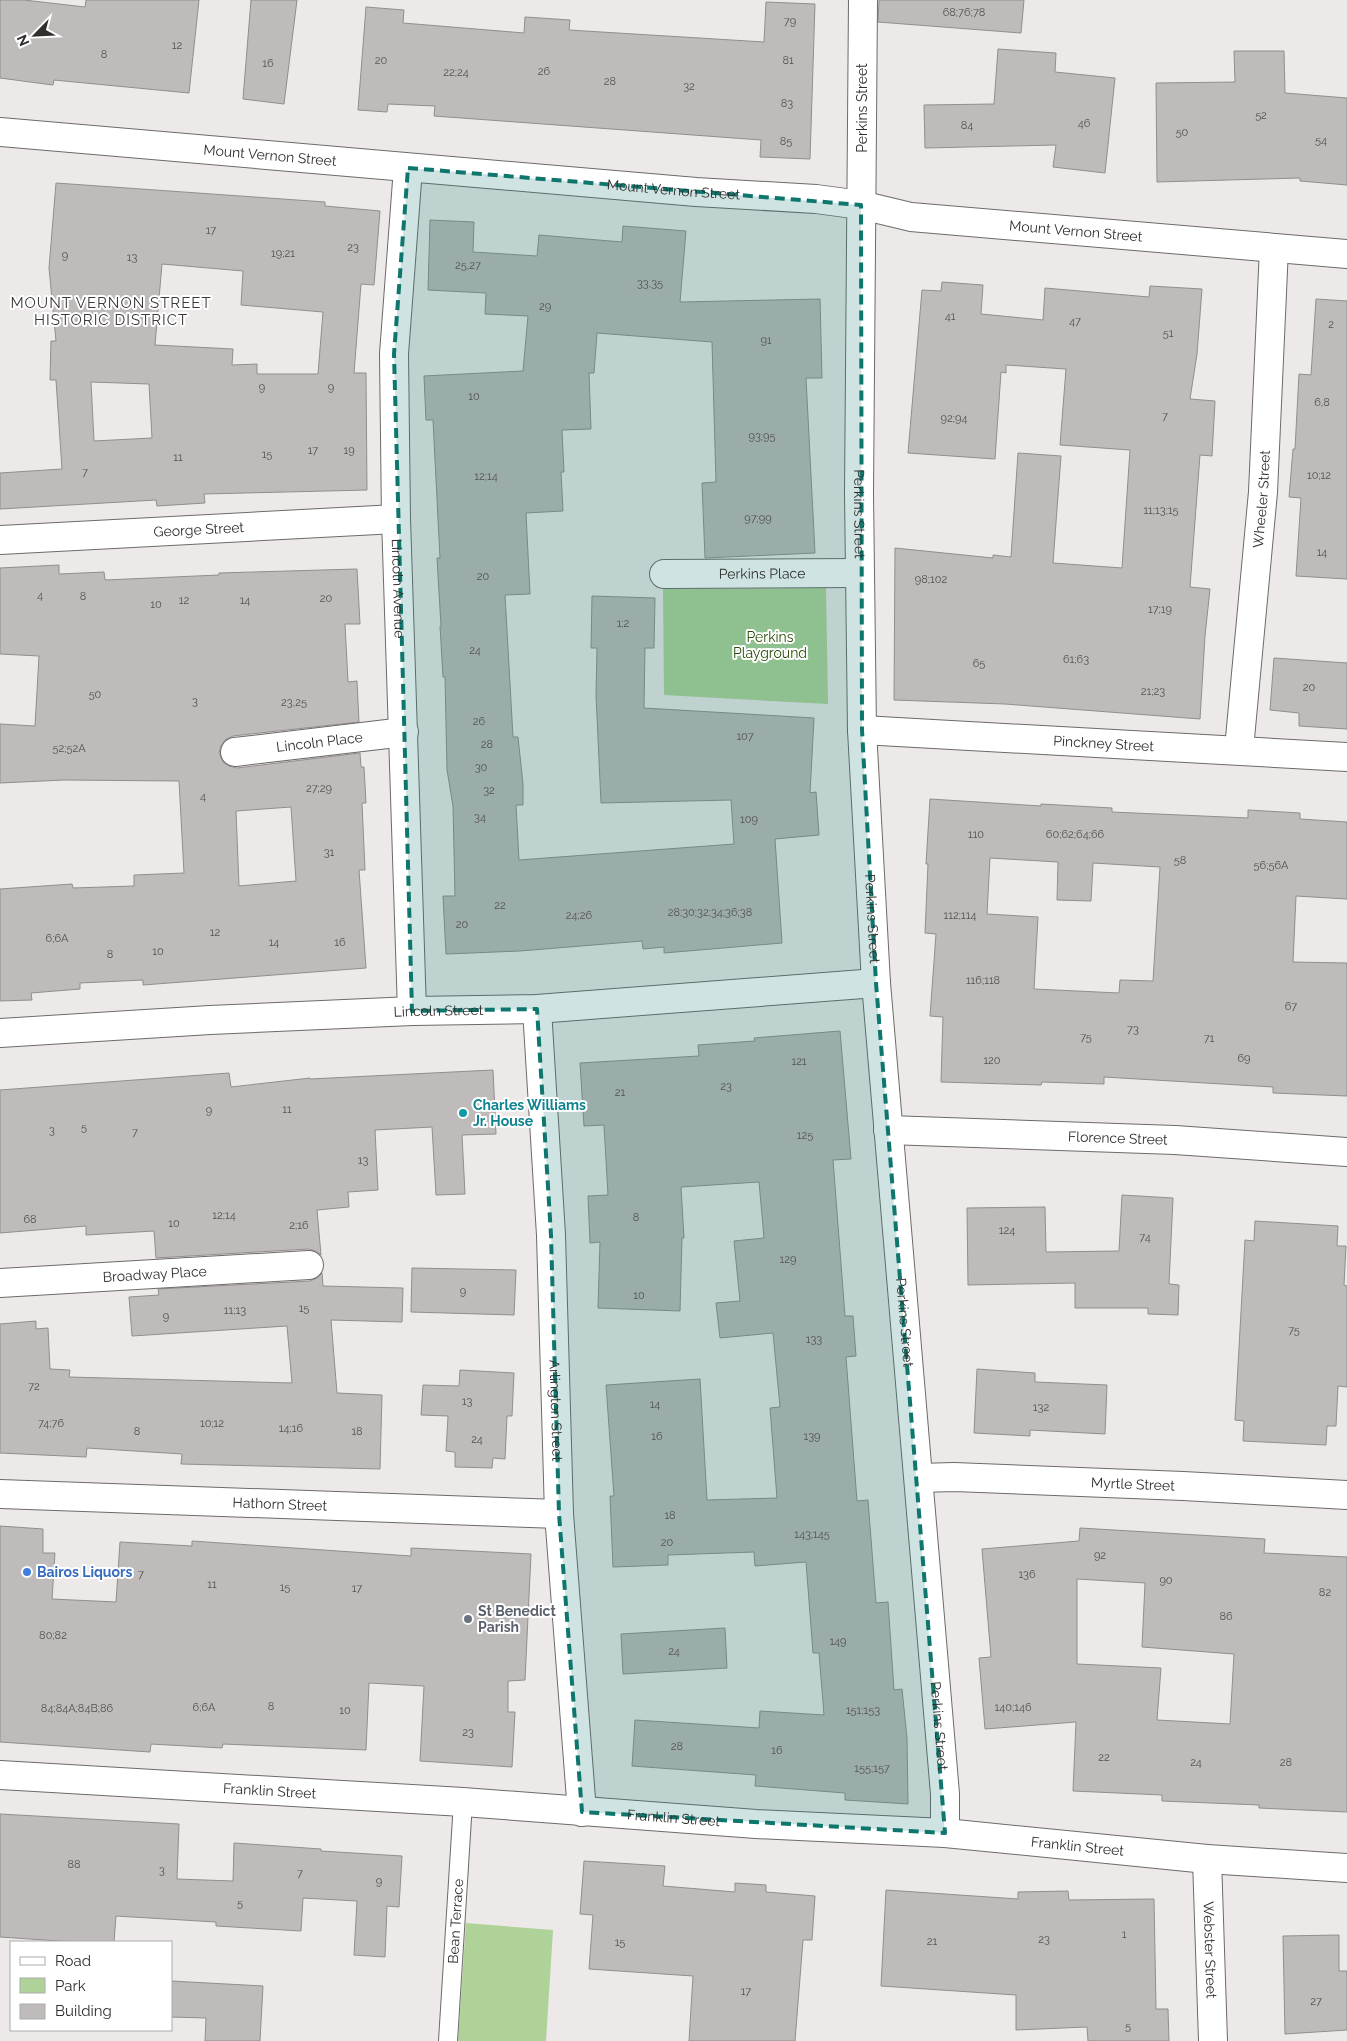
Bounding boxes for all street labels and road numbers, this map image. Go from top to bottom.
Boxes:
street label: Perkins Street [854,63,870,153]
street label: Mount Vernon Street [203,142,338,169]
street label: Mount Vernon Street [606,176,741,203]
street label: Mount Vernon Street [1009,217,1143,245]
street label: Wheeler Street [1250,449,1273,549]
street label: Perkins Street [851,469,868,559]
street label: George Street [153,519,245,540]
street label: Lincoln Avenue [389,538,408,638]
street label: Perkins Place [719,565,805,582]
street label: Lincoln Place [275,729,364,755]
street label: Pinckney Street [1053,733,1155,754]
street label: Perkins Street [862,874,883,964]
street label: Lincoln Street [393,1002,484,1020]
street label: Florence Street [1068,1128,1168,1148]
street label: Broadway Place [102,1263,207,1285]
street label: Perkins Street [893,1277,917,1368]
street label: Arlington Street [547,1359,565,1462]
street label: Myrtle Street [1091,1474,1175,1494]
street label: Hathorn Street [232,1494,328,1514]
street label: Perkins Street [927,1681,951,1771]
street label: Franklin Street [222,1780,317,1801]
street label: Franklin Street [626,1806,721,1829]
street label: Franklin Street [1030,1834,1125,1859]
street label: Bean Terrace [445,1878,466,1964]
street label: Webster Street [1200,1901,1220,1999]

